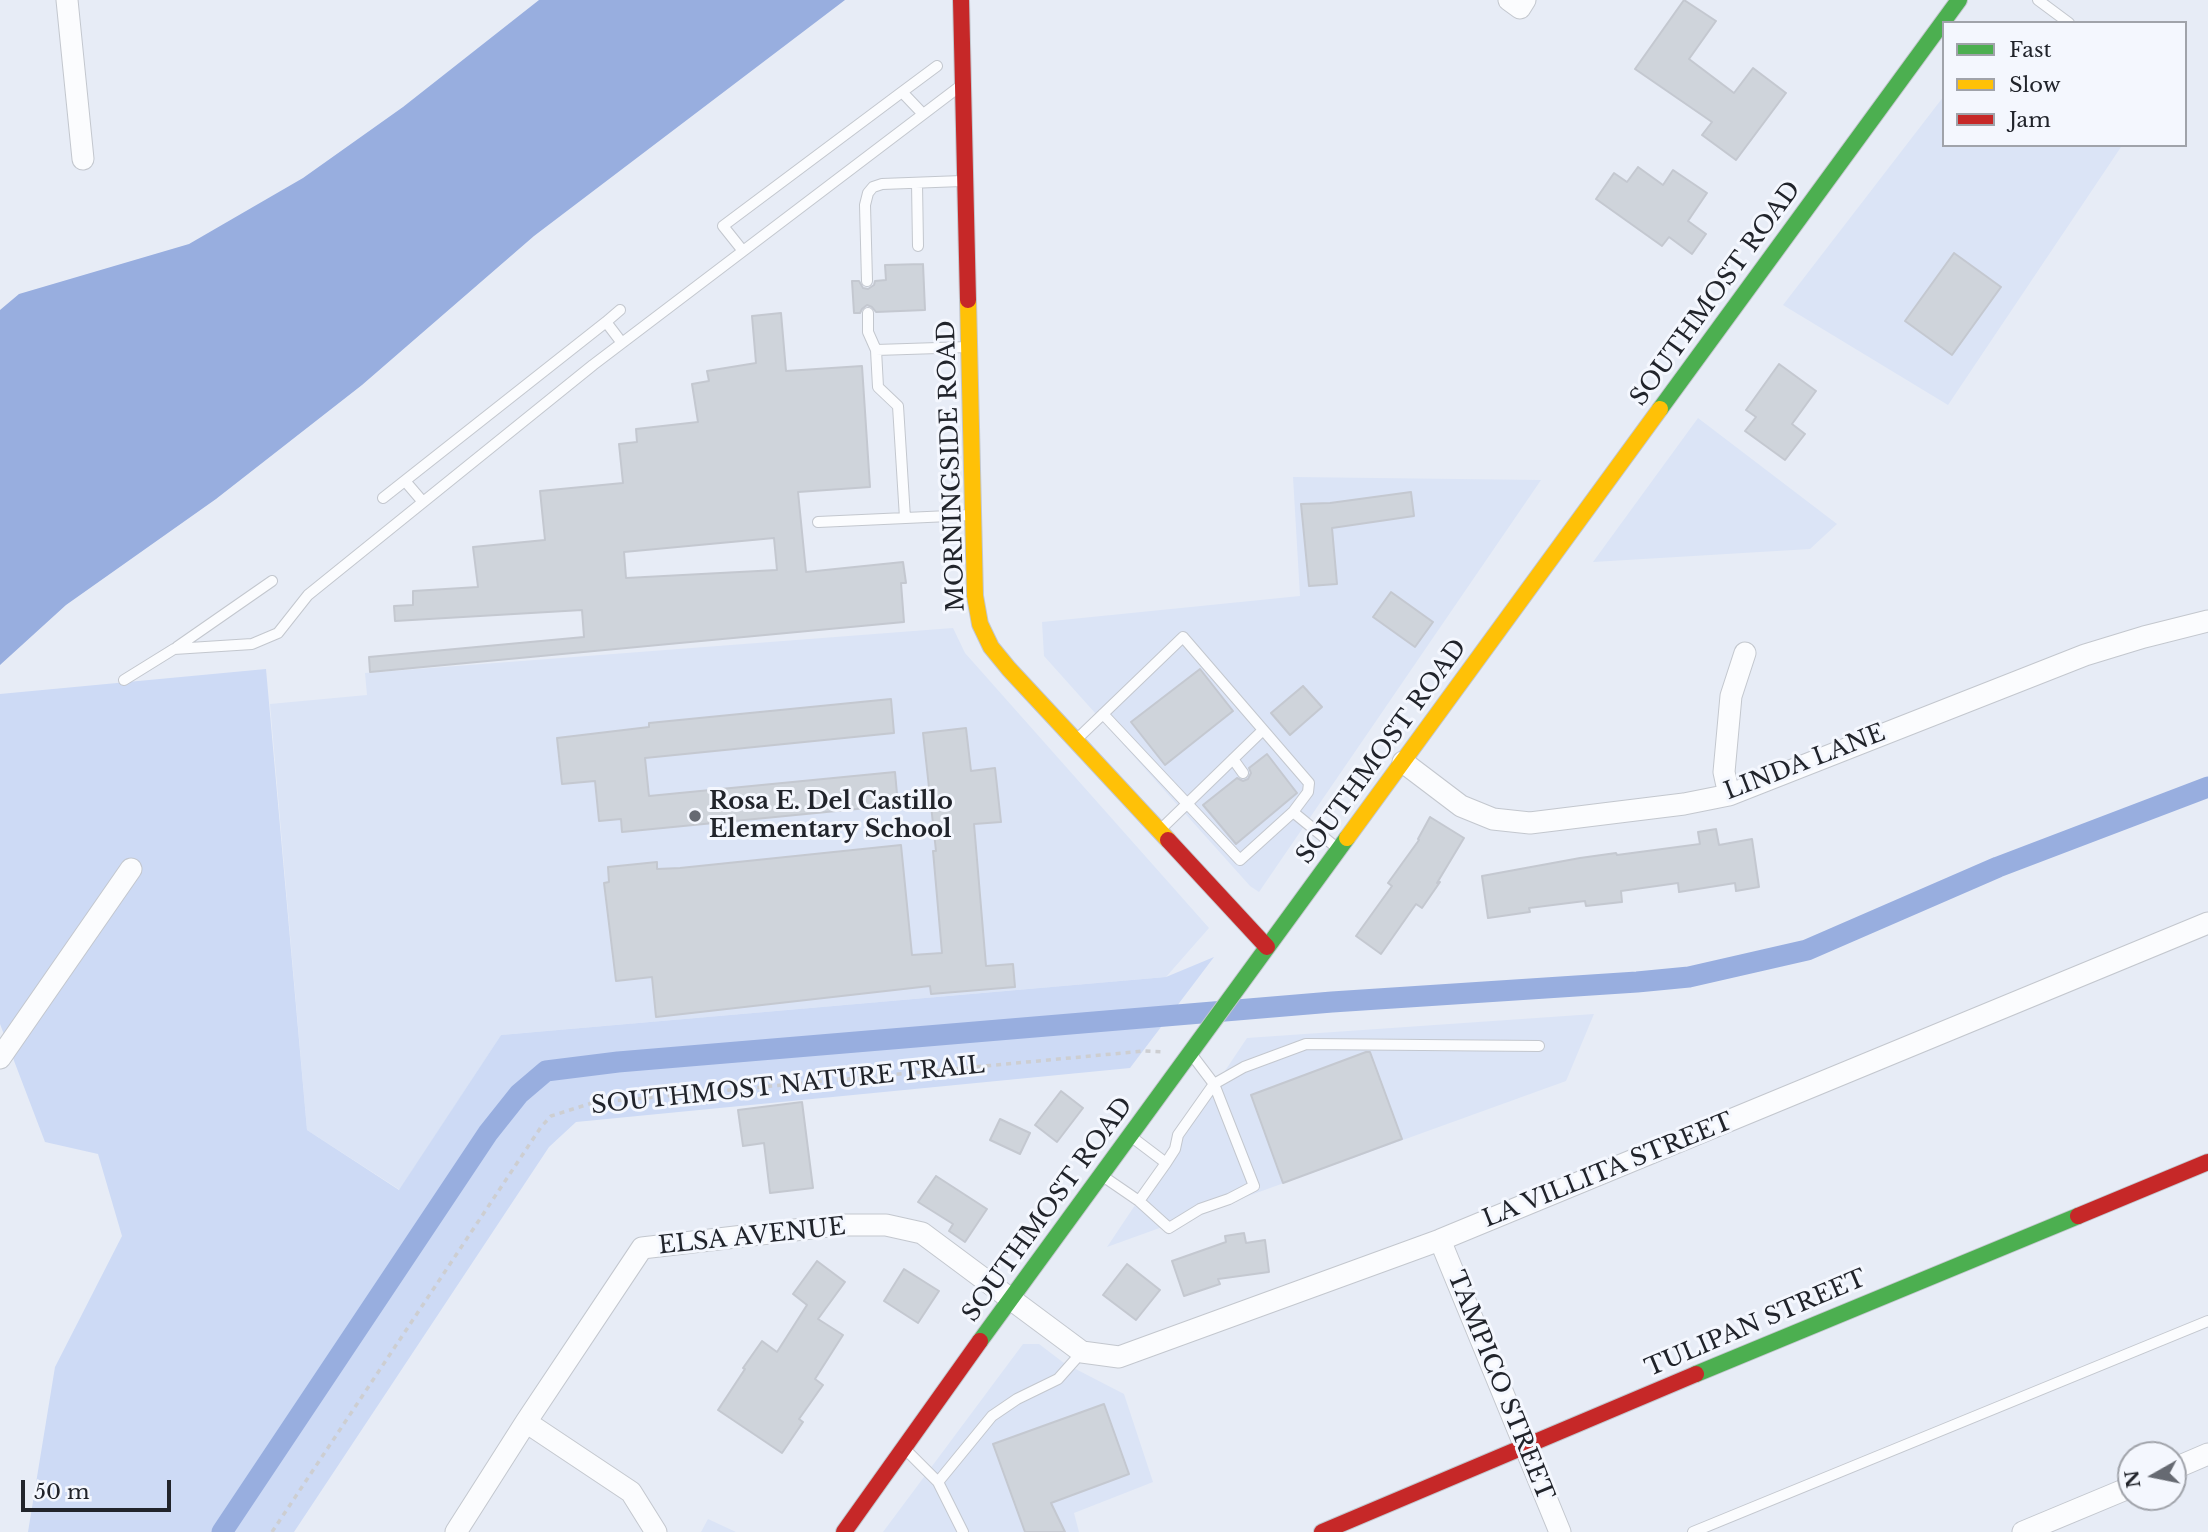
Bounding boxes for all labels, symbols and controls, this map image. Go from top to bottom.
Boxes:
legend [1942,21,2187,147]
text: Fast [2009,37,2051,63]
text: Slow [2009,72,2061,98]
text: Jam [2009,107,2051,133]
street label: SOUTHMOST ROAD [1625,176,1807,412]
street label: MORNINGSIDE ROAD [933,320,971,612]
street label: SOUTHMOST ROAD [1291,634,1473,870]
street label: LINDA LANE [1720,719,1890,807]
place label: Rosa E. Del Castillo Elementary School [709,788,953,844]
marker: Rosa E. Del Castillo Elementary School [687,808,703,824]
street label: SOUTHMOST NATURE TRAIL [590,1051,986,1121]
street label: SOUTHMOST ROAD [957,1092,1139,1328]
street label: LA VILLITA STREET [1479,1108,1737,1234]
street label: ELSA AVENUE [657,1213,847,1261]
street label: TULIPAN STREET [1641,1264,1871,1384]
street label: TAMPICO STREET [1441,1267,1559,1505]
north arrow [2117,1441,2187,1511]
scale bar [24,1466,175,1510]
text: N [2120,1468,2145,1490]
text: 50 m [34,1479,89,1505]

